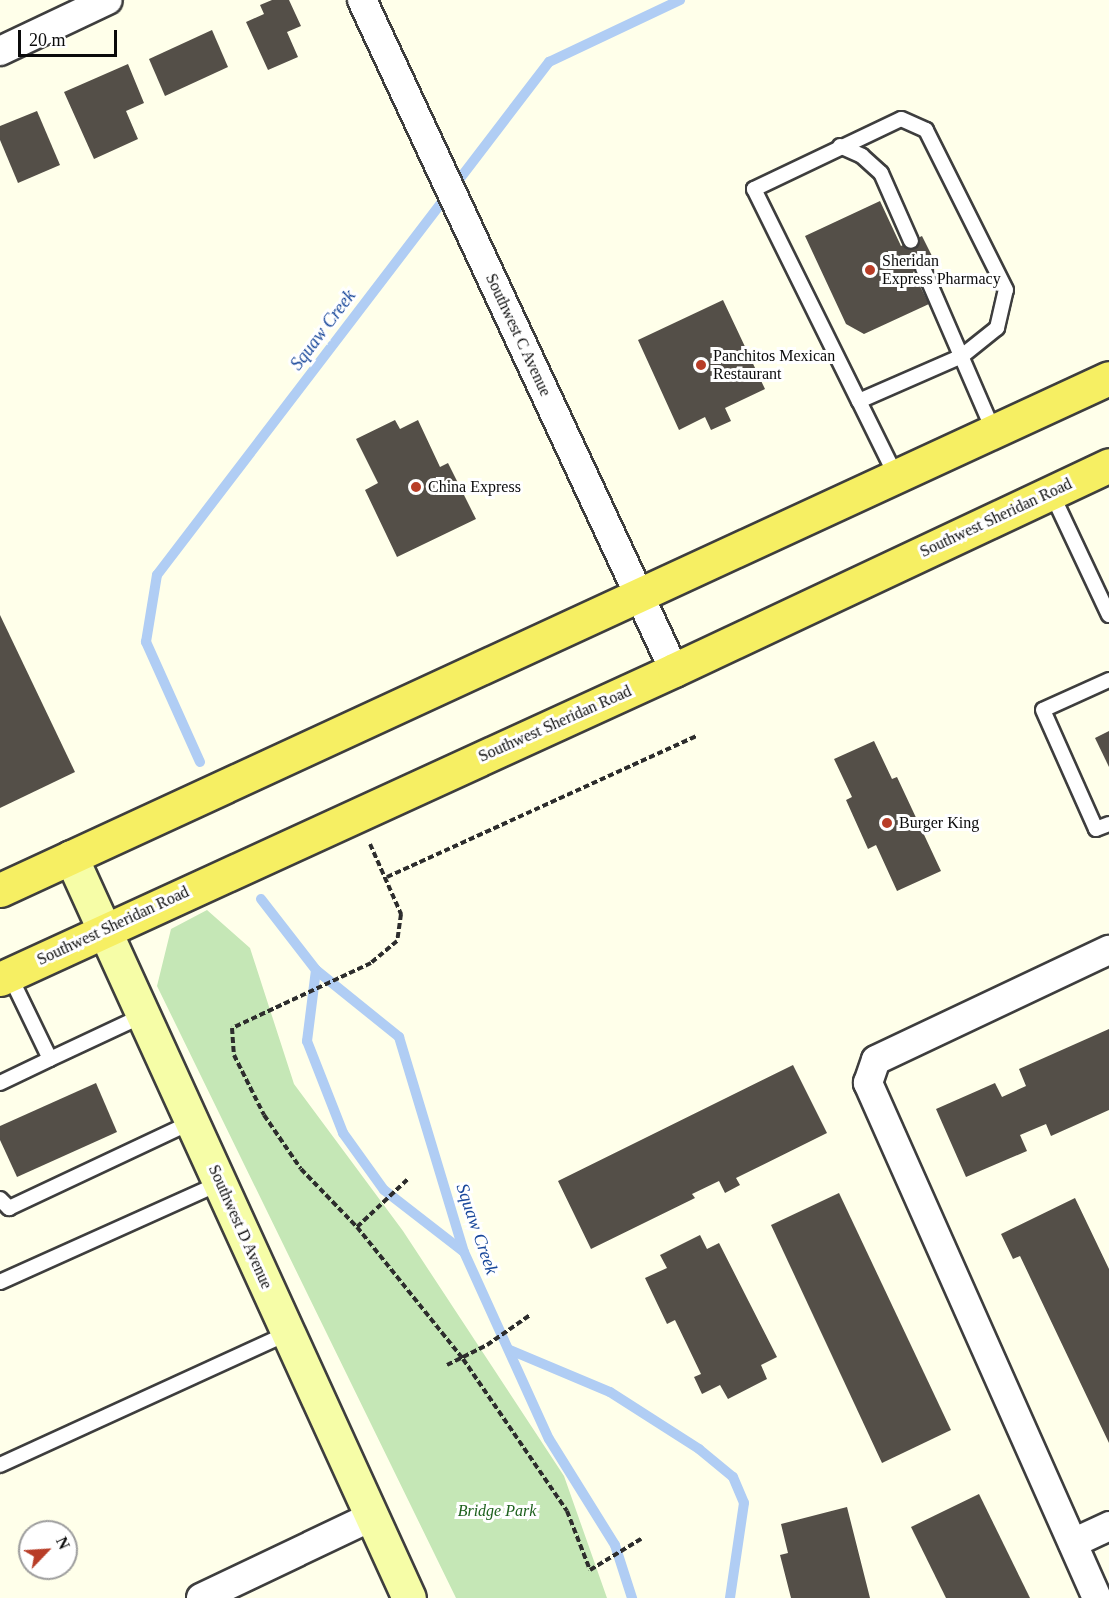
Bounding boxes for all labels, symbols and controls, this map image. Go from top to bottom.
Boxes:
scale bar [21,18,120,56]
text: 20 m [29,30,66,50]
place label: Sheridan Express Pharmacy [882,251,1001,289]
marker: Sheridan Express Pharmacy [863,263,877,277]
street label: Southwest C Avenue [481,270,555,400]
water label: Squaw Creek [286,286,360,374]
place label: Panchitos Mexican Restaurant [713,346,835,384]
marker: Panchitos Mexican Restaurant [694,358,708,372]
street label: Southwest Sheridan Road [917,474,1075,562]
place label: China Express [428,477,521,497]
marker: China Express [409,480,423,494]
street label: Southwest Sheridan Road [476,682,634,766]
place label: Burger King [899,813,979,833]
marker: Burger King [880,816,894,830]
street label: Southwest Sheridan Road [34,882,192,970]
street label: Southwest D Avenue [204,1162,276,1292]
water label: Squaw Creek [451,1181,503,1277]
park label: Bridge Park [458,1501,536,1521]
north arrow [18,1520,78,1580]
text: N [53,1534,73,1552]

